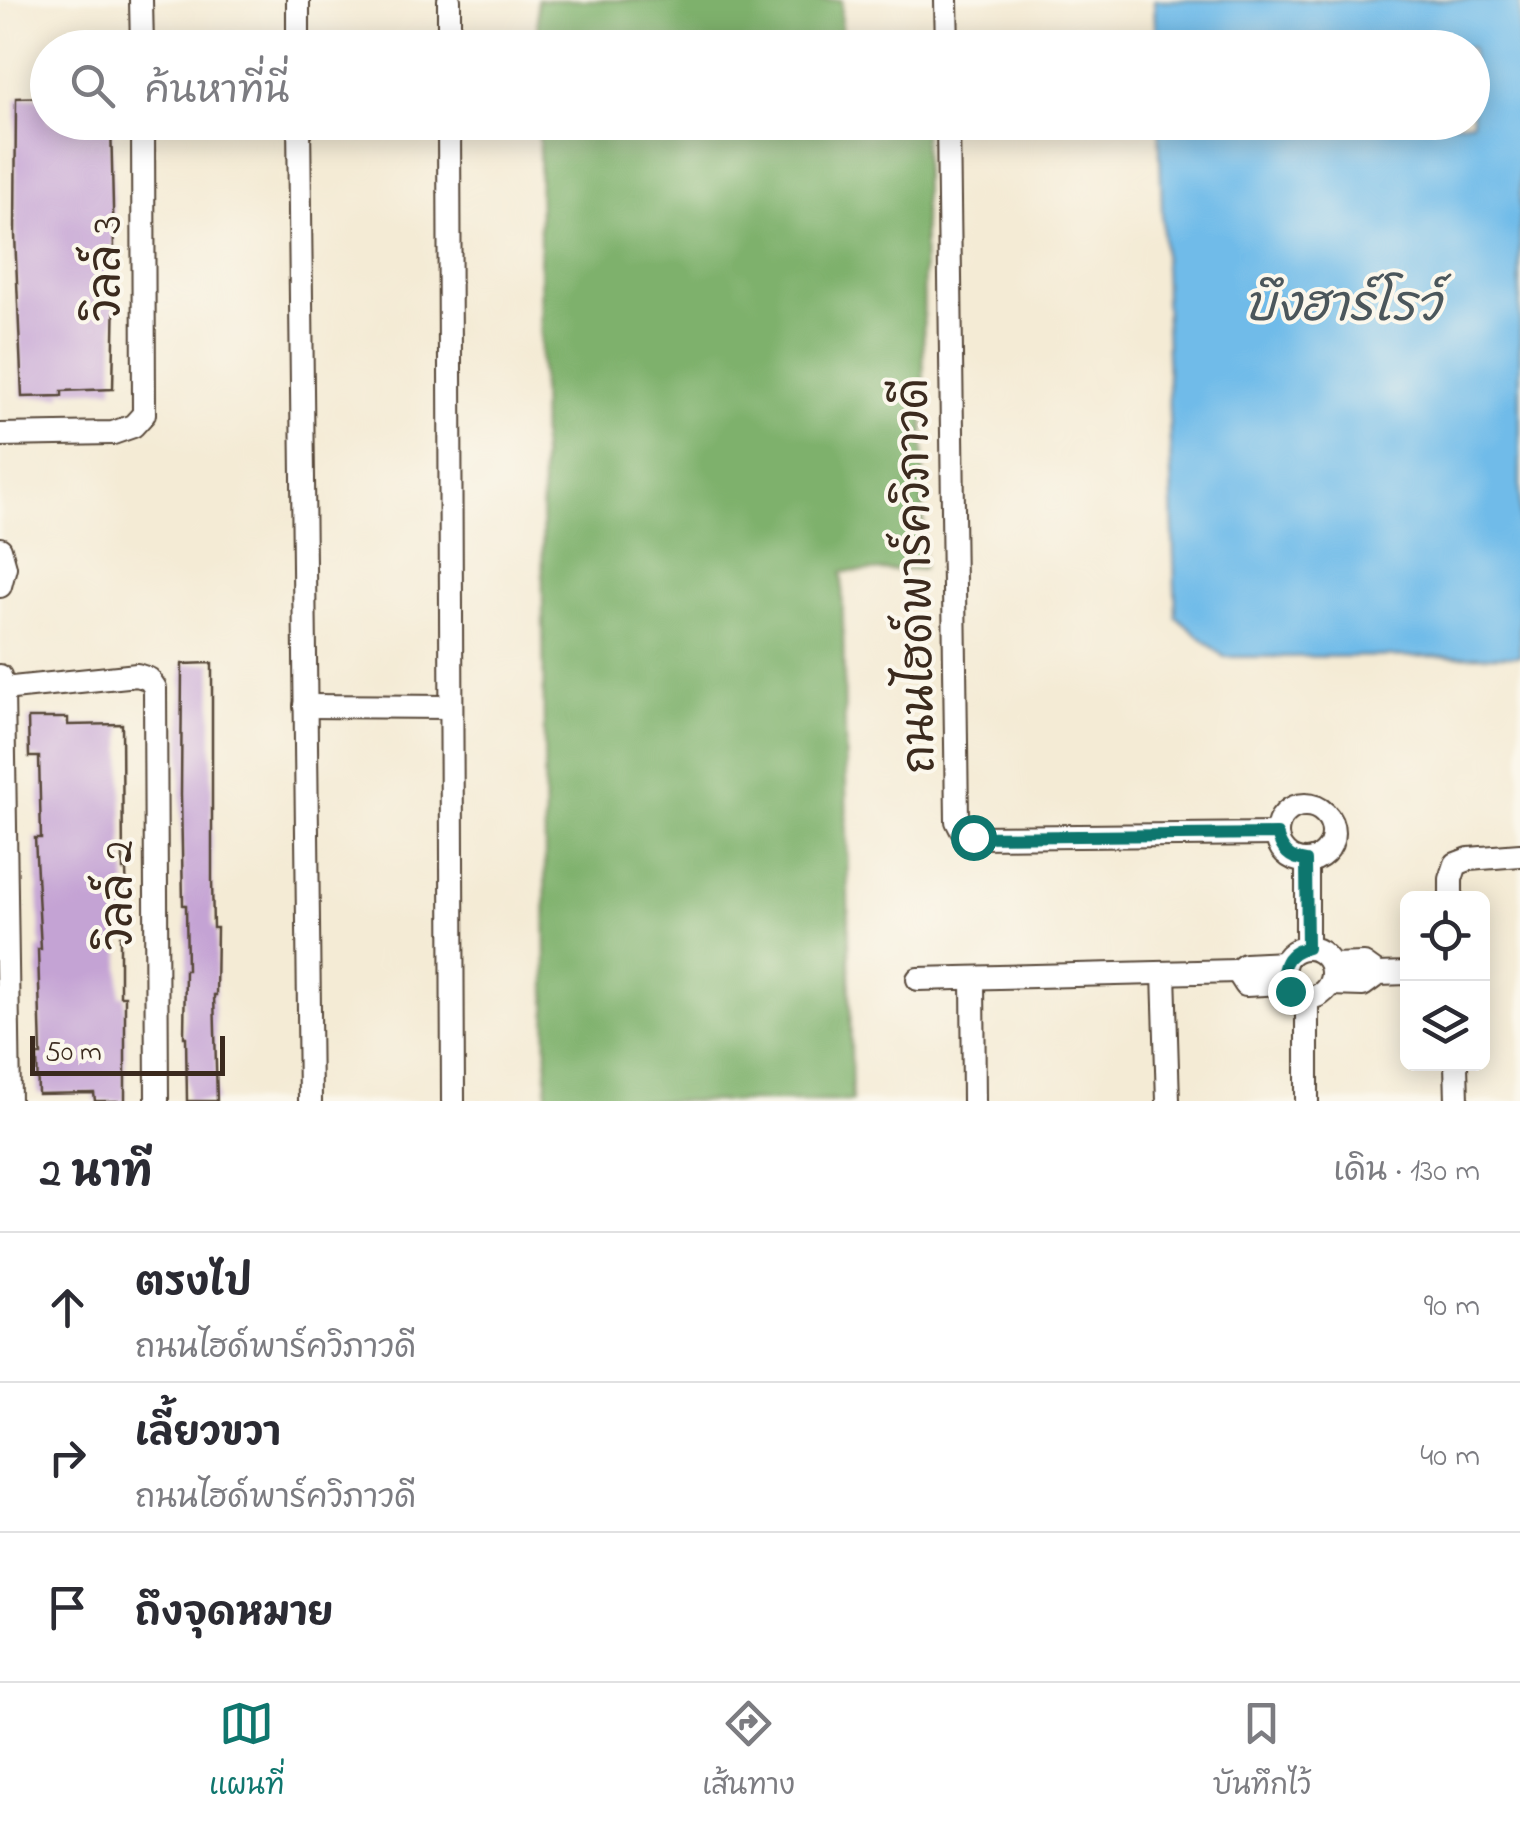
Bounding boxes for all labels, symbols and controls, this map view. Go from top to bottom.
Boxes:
search box [30,30,1490,140]
icon: search [65,58,120,113]
text: ค้นหาที่นี่ [145,65,289,121]
street label: วิลล์ 3 [75,215,142,321]
water label: บึงฮาร์โรว์ [1244,272,1452,343]
street label: ถนนไฮด์พาร์ควิภาวดี [881,378,955,774]
route start [951,815,997,861]
street label: วิลล์ 2 [87,840,154,950]
map controls [1400,891,1490,1071]
button: locate [1400,891,1490,981]
route end [1268,969,1314,1015]
button: layers [1400,981,1490,1071]
scale bar [30,1031,225,1076]
text: 50 m [45,1033,102,1074]
text: 2 นาที [40,1144,152,1205]
text: เดิน · 130 m [1334,1149,1480,1196]
text: ตรงไป [135,1257,252,1313]
icon: ahead [40,1280,95,1335]
text: 90 m [1424,1284,1480,1331]
text: ถนนไฮด์พาร์ควิภาวดี [135,1326,416,1373]
text: เลี้ยวขวา [135,1407,281,1463]
icon: right [40,1430,95,1485]
text: 40 m [1420,1434,1480,1481]
text: ถนนไฮด์พาร์ควิภาวดี [135,1476,416,1523]
icon: arrive [40,1580,95,1635]
text: ถึงจุดหมาย [135,1587,333,1643]
tab: แผนที่ [209,1696,284,1808]
tab: เส้นทาง [702,1696,795,1808]
tab: บันทึกไว้ [1213,1696,1311,1808]

